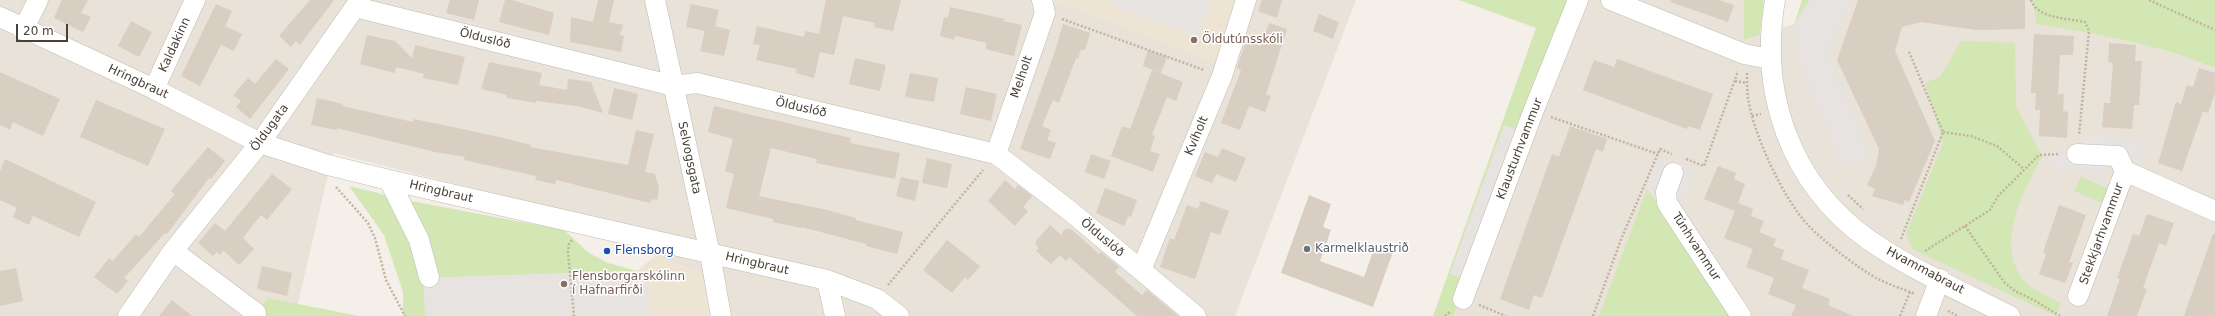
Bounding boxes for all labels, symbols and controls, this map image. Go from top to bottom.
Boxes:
street label: Kaldakinn [156,15,194,75]
scale bar [18,16,70,42]
text: 20 m [23,24,54,38]
street label: Ölduslóð [458,26,512,52]
place label: Öldutúnsskóli [1202,33,1283,47]
marker: Öldutúnsskóli [1189,35,1199,45]
street label: Melholt [1008,54,1036,100]
street label: Hringbraut [106,62,170,102]
street label: Ölduslóð [774,95,828,121]
street label: Klausturhvammur [1494,96,1546,202]
street label: Öldugata [248,102,292,154]
street label: Kvíholt [1182,114,1212,158]
street label: Selvogsgata [674,120,704,196]
street label: Hringbraut [408,178,474,206]
street label: Stekkjarhvammur [2077,181,2127,287]
street label: Túnhvammur [1669,210,1723,284]
street label: Ölduslóð [1077,216,1127,260]
place label: Karmelklaustrið [1315,242,1409,256]
place label: Flensborg [615,244,674,258]
marker: Karmelklaustrið [1302,244,1312,254]
street label: Hvammabraut [1883,244,1967,298]
marker: Flensborg [602,246,612,256]
street label: Hringbraut [724,250,790,278]
place label: Flensborgarskólinn í Hafnarfirði [572,270,685,298]
marker: Flensborgarskólinn í Hafnarfirði [559,279,569,289]

